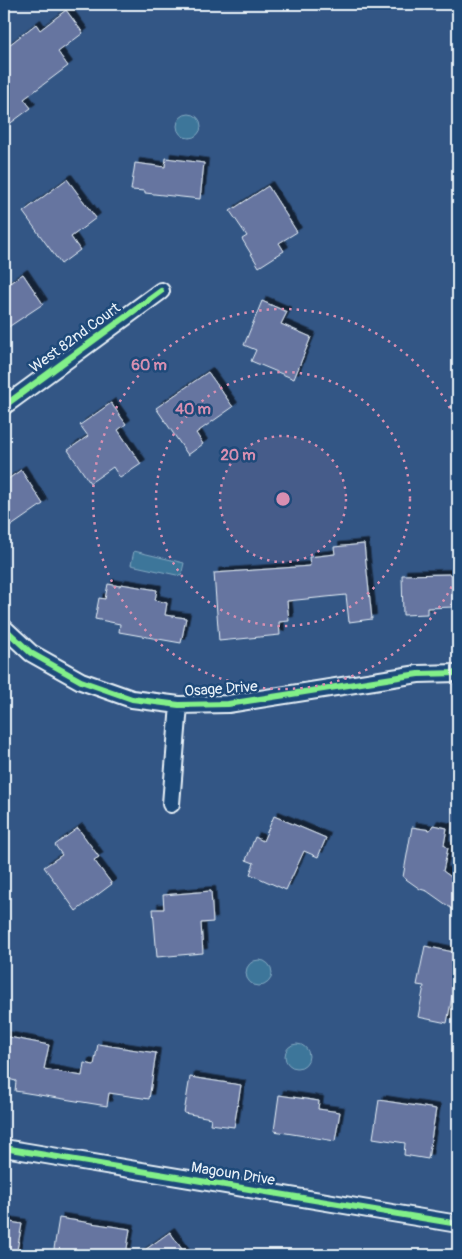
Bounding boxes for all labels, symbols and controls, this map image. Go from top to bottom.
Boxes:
street label: West 82nd Court [26,298,125,377]
text: 60 m [131,356,167,375]
text: 40 m [175,400,211,419]
text: 20 m [220,446,256,465]
centre of rings [274,490,292,508]
street label: Osage Drive [184,677,259,701]
street label: Magoun Drive [190,1158,277,1190]

